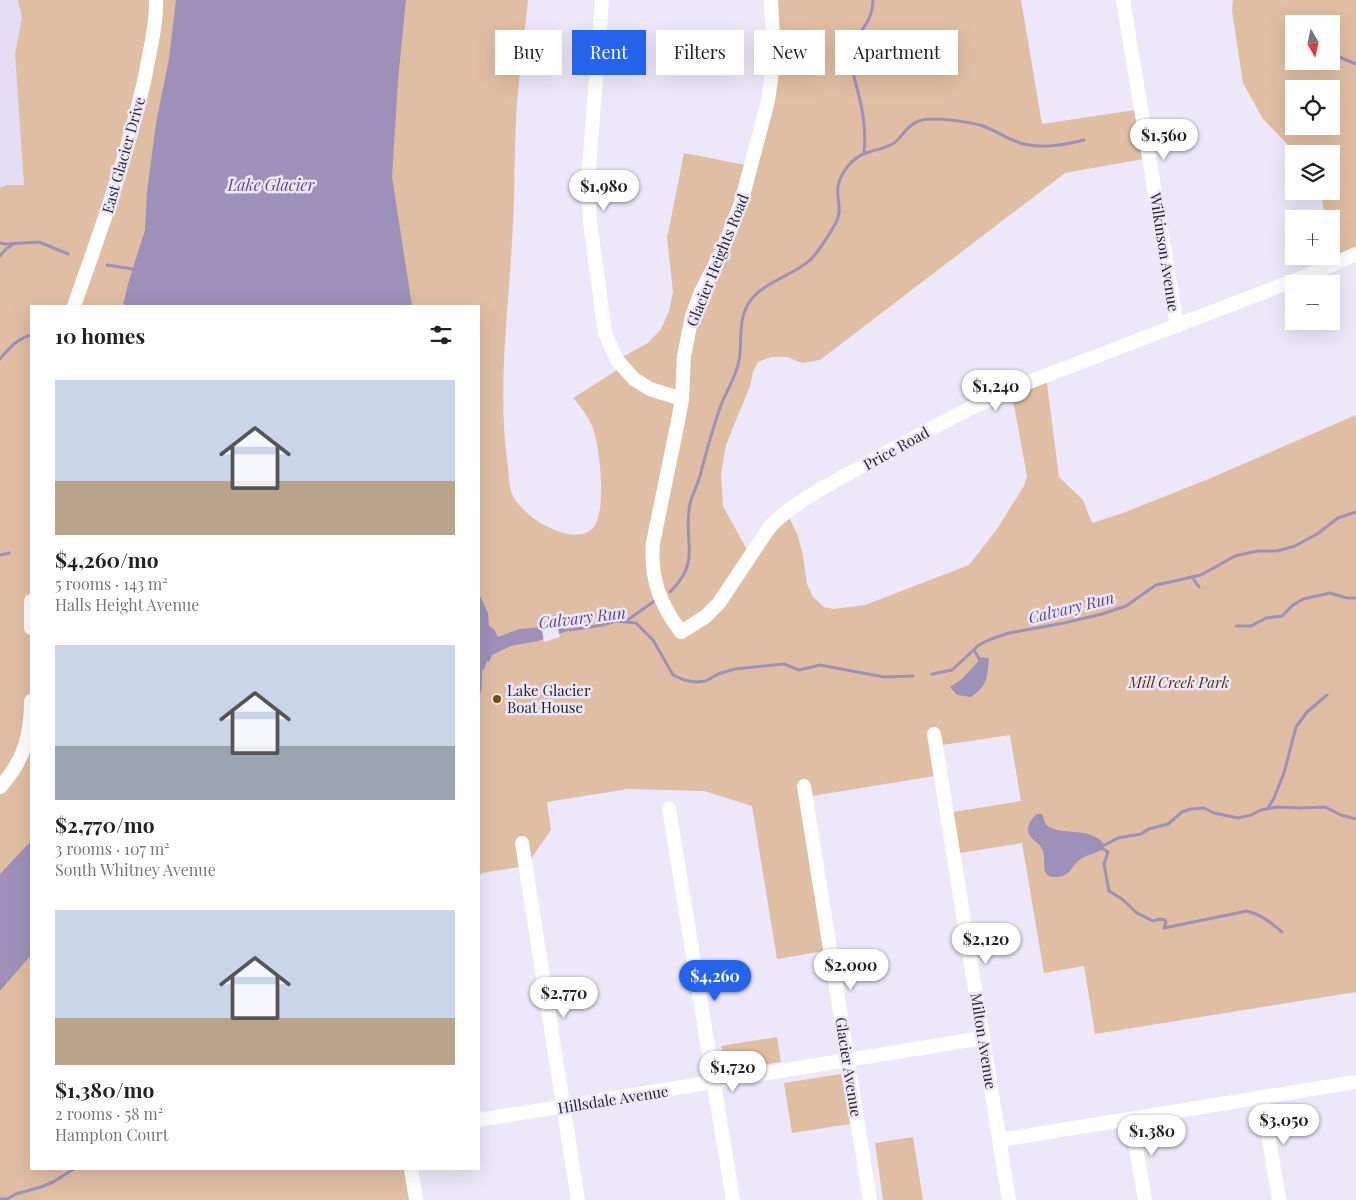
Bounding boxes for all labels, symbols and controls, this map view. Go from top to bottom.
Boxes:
north arrow [1285,15,1340,70]
map controls [1285,15,1340,330]
chip: Buy [495,30,562,75]
chip: Rent [572,30,646,75]
chip: Filters [656,30,744,75]
chip: New [754,30,825,75]
chip: Apartment [835,30,958,75]
button: locate [1285,80,1340,135]
street label: East Glacier Drive [97,94,149,216]
pin: $1,560 [1123,119,1205,161]
text: $1,560 [1141,124,1187,145]
button: layers [1285,145,1340,200]
pin: $1,980 [563,170,645,212]
water label: Lake Glacier [227,174,315,195]
text: $1,980 [580,175,628,196]
street label: Glacier Heights Road [681,190,753,329]
street label: Wilkinson Avenue [1146,190,1184,313]
button: + [1285,210,1340,265]
button: − [1285,275,1340,330]
text: 10 homes [55,321,145,349]
icon: filters [427,321,455,349]
pin: $1,240 [955,370,1037,412]
text: $1,240 [973,375,1019,396]
icon: home [210,413,300,503]
street label: Price Road [859,422,933,474]
text: $4,260/mo [55,545,159,573]
text: 5 rooms · 143 m² [55,573,168,594]
water label: Calvary Run [1026,586,1116,628]
text: Halls Height Avenue [55,594,199,615]
water label: Calvary Run [537,601,627,633]
park label: Mill Creek Park [1128,672,1229,692]
icon: home [210,678,300,768]
place label: Lake Glacier Boat House [507,680,591,717]
marker: Lake Glacier Boat House [491,693,503,705]
text: $2,770/mo [55,810,155,838]
text: 3 rooms · 107 m² [55,838,170,859]
text: South Whitney Avenue [55,859,216,880]
pin: $2,120 [945,922,1027,965]
text: $2,120 [963,928,1009,949]
icon: home [210,943,300,1033]
pin: $2,000 [810,948,892,991]
text: $2,000 [825,954,877,975]
pin: $4,260 [674,960,756,1002]
text: $4,260 [690,965,740,986]
pin: $2,770 [523,976,605,1019]
text: $2,770 [541,982,587,1003]
street label: Milton Avenue [967,992,1001,1090]
street label: Glacier Avenue [831,1016,867,1118]
pin: $1,720 [692,1050,774,1093]
text: $1,720 [710,1056,756,1077]
text: $1,380/mo [55,1075,154,1103]
street label: Hillsdale Avenue [556,1080,670,1118]
text: 2 rooms · 58 m² [55,1103,163,1124]
pin: $3,050 [1243,1104,1325,1146]
text: $3,050 [1259,1109,1309,1130]
pin: $1,380 [1111,1114,1193,1157]
text: $1,380 [1129,1120,1175,1141]
text: Hampton Court [55,1124,168,1145]

